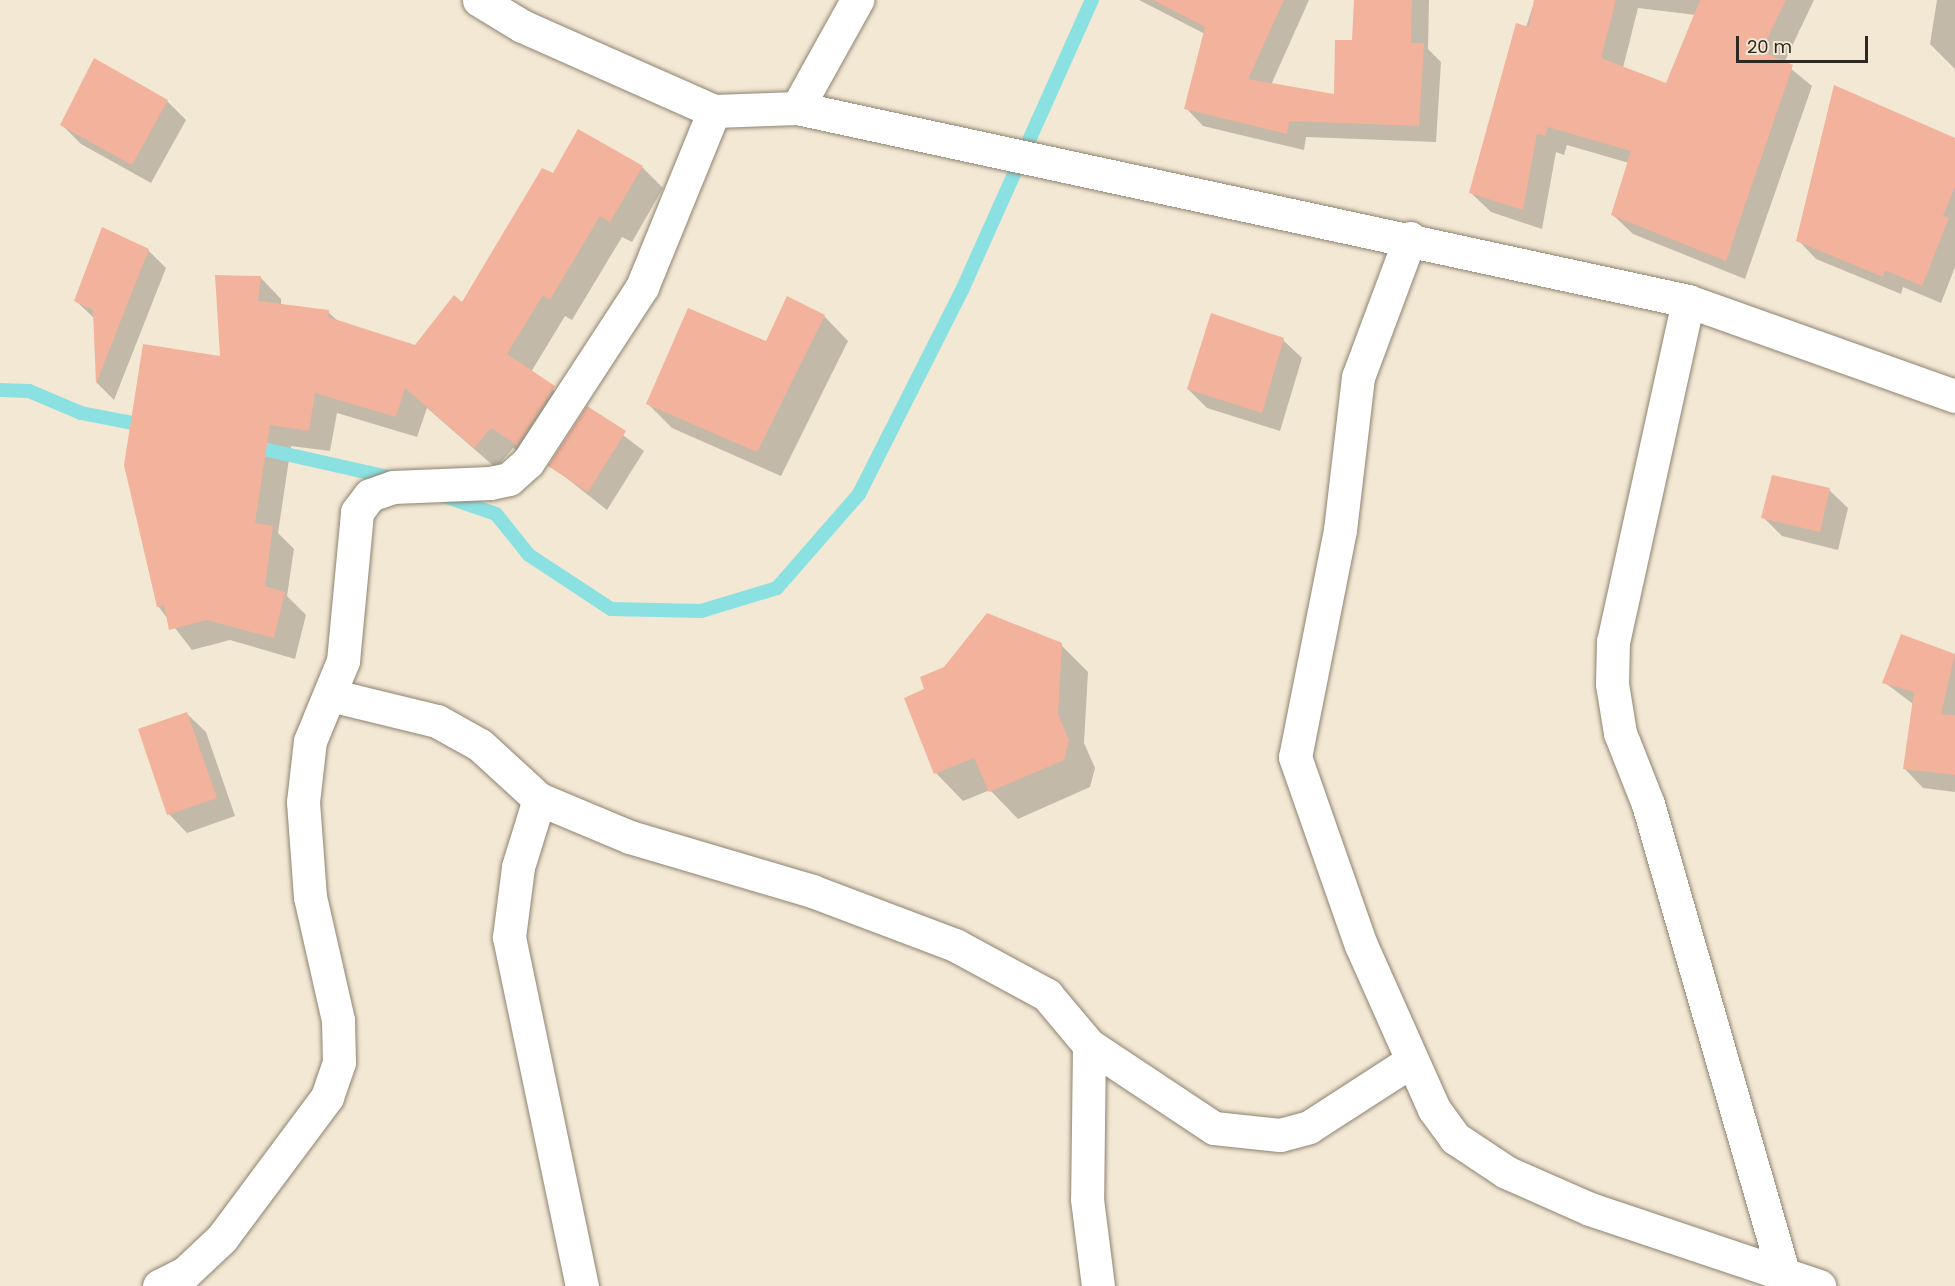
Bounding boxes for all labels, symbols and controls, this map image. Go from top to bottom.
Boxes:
scale bar [1739,24,1871,62]
text: 20 m [1747,34,1792,59]

